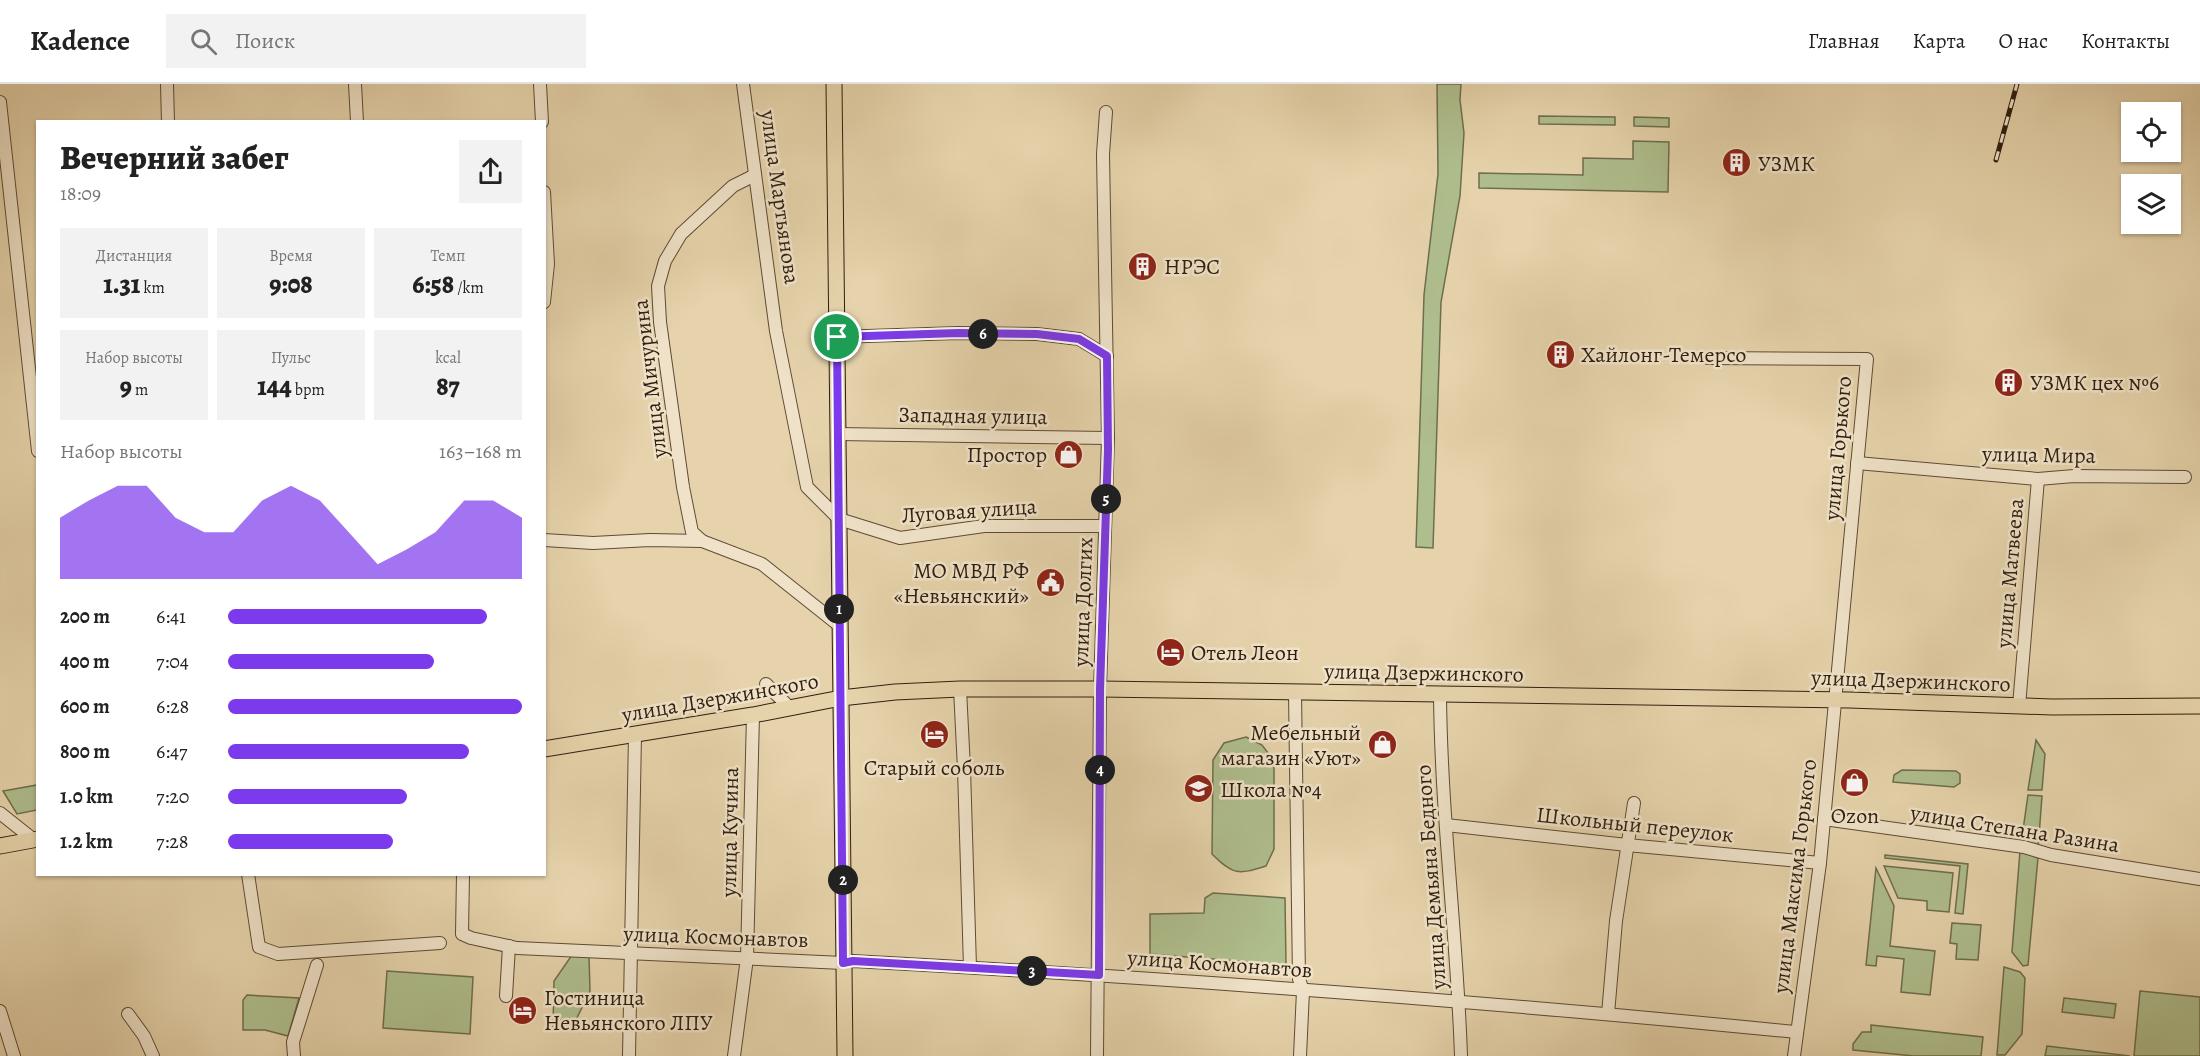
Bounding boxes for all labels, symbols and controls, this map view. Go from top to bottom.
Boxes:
search box [166,14,586,68]
text: Kadence [30,22,130,60]
icon: search [187,25,220,58]
text: Поиск [235,26,295,56]
text: Главная [1808,27,1880,55]
text: Карта [1913,27,1965,55]
text: О нас [1998,27,2048,55]
text: Контакты [2081,27,2170,55]
map controls [2121,102,2181,234]
button: locate [2121,102,2181,162]
street label: улица Мартьянова [753,107,807,287]
text: Вечерний забег [60,135,289,180]
button: share [459,140,522,203]
building icon: УЗМК [1721,147,1753,179]
place label: УЗМК [1758,149,1815,179]
button: layers [2121,174,2181,234]
text: 18:09 [60,180,101,207]
text: Дистанция [96,245,172,267]
text: Время [269,245,313,267]
text: Темп [431,245,465,267]
building icon: НРЭС [1127,250,1159,282]
place label: НРЭС [1164,252,1220,282]
text: 1.31 [103,267,140,302]
text: 9:08 [269,267,313,302]
text: 6:58 [412,267,454,302]
text: km [140,277,165,299]
text: /km [454,277,484,299]
street label: улица Мичурина [625,297,675,461]
pin [811,311,862,362]
pin: 6 [968,319,998,349]
icon: arrive [820,320,853,353]
text: 6 [979,323,987,345]
building icon: Хайлонг-Темерсо [1544,338,1576,370]
place label: Хайлонг-Темерсо [1581,340,1747,370]
text: Набор высоты [85,347,183,369]
text: Пульс [271,347,311,369]
text: kcal [435,347,461,369]
building icon: УЗМК цех №6 [1993,366,2025,398]
place label: УЗМК цех №6 [2030,368,2159,398]
text: 9 [120,369,132,404]
text: 144 [257,369,292,404]
text: 87 [436,369,460,404]
street label: улица Горького [1817,375,1859,522]
text: m [132,379,148,401]
text: bpm [292,379,325,401]
street label: Западная улица [898,400,1049,432]
text: Набор высоты [60,438,183,465]
text: 163–168 m [439,438,522,465]
shop icon: Простор [1052,438,1084,470]
street label: улица Мира [1981,439,2097,471]
place label: Простор [967,440,1047,470]
pin: 5 [1091,484,1121,514]
text: 5 [1103,488,1109,510]
street label: Луговая улица [900,491,1039,531]
street label: улица Матвеева [1988,496,2032,650]
street label: улица Долгих [1066,537,1100,668]
place label: МО МВД РФ «Невьянский» [894,556,1029,611]
public building icon: МО МВД РФ «Невьянский» [1034,567,1066,599]
pin: 1 [824,594,854,624]
text: 1 [836,598,842,620]
text: 200 m [60,603,110,630]
text: 6:41 [156,603,186,630]
hotel icon: Отель Леон [1154,636,1186,668]
place label: Отель Леон [1191,638,1299,668]
text: 400 m [60,648,110,675]
text: 7:04 [156,648,189,675]
street label: улица Дзержинского [1323,656,1524,690]
street label: улица Дзержинского [1810,662,2011,699]
street label: улица Дзержинского [618,666,821,730]
text: 600 m [60,693,110,720]
text: 6:28 [156,693,189,720]
place label: Мебельный магазин «Уют» [1221,718,1361,773]
hotel icon: Старый соболь [918,719,950,751]
shop icon: Мебельный магазин «Уют» [1366,729,1398,761]
text: 800 m [60,738,110,765]
text: 6:47 [156,738,187,765]
place label: Старый соболь [864,753,1005,783]
pin: 4 [1085,755,1115,785]
street label: улица Максима Горького [1766,757,1824,996]
text: 4 [1096,759,1104,781]
street label: улица Демьяна Бедного [1408,764,1454,991]
street label: улица Кучина [714,766,746,898]
shop icon: Ozon [1839,767,1871,799]
school or university icon: Школа №4 [1183,773,1215,805]
place label: Школа №4 [1220,775,1322,805]
text: 1.0 km [60,783,113,810]
text: 7:20 [156,783,189,810]
street label: улица Степана Разина [1907,798,2122,860]
street label: Школьный переулок [1535,800,1735,850]
place label: Ozon [1831,801,1879,831]
text: 1.2 km [60,828,113,855]
text: 7:28 [156,828,188,855]
pin: 2 [828,865,858,895]
text: 2 [839,869,847,891]
street label: улица Космонавтов [622,919,809,955]
street label: улица Космонавтов [1126,943,1313,985]
pin: 3 [1017,956,1047,986]
text: 3 [1029,960,1035,982]
place label: Гостиница Невьянского ЛПУ [544,983,713,1038]
hotel icon: Гостиница Невьянского ЛПУ [507,994,539,1026]

